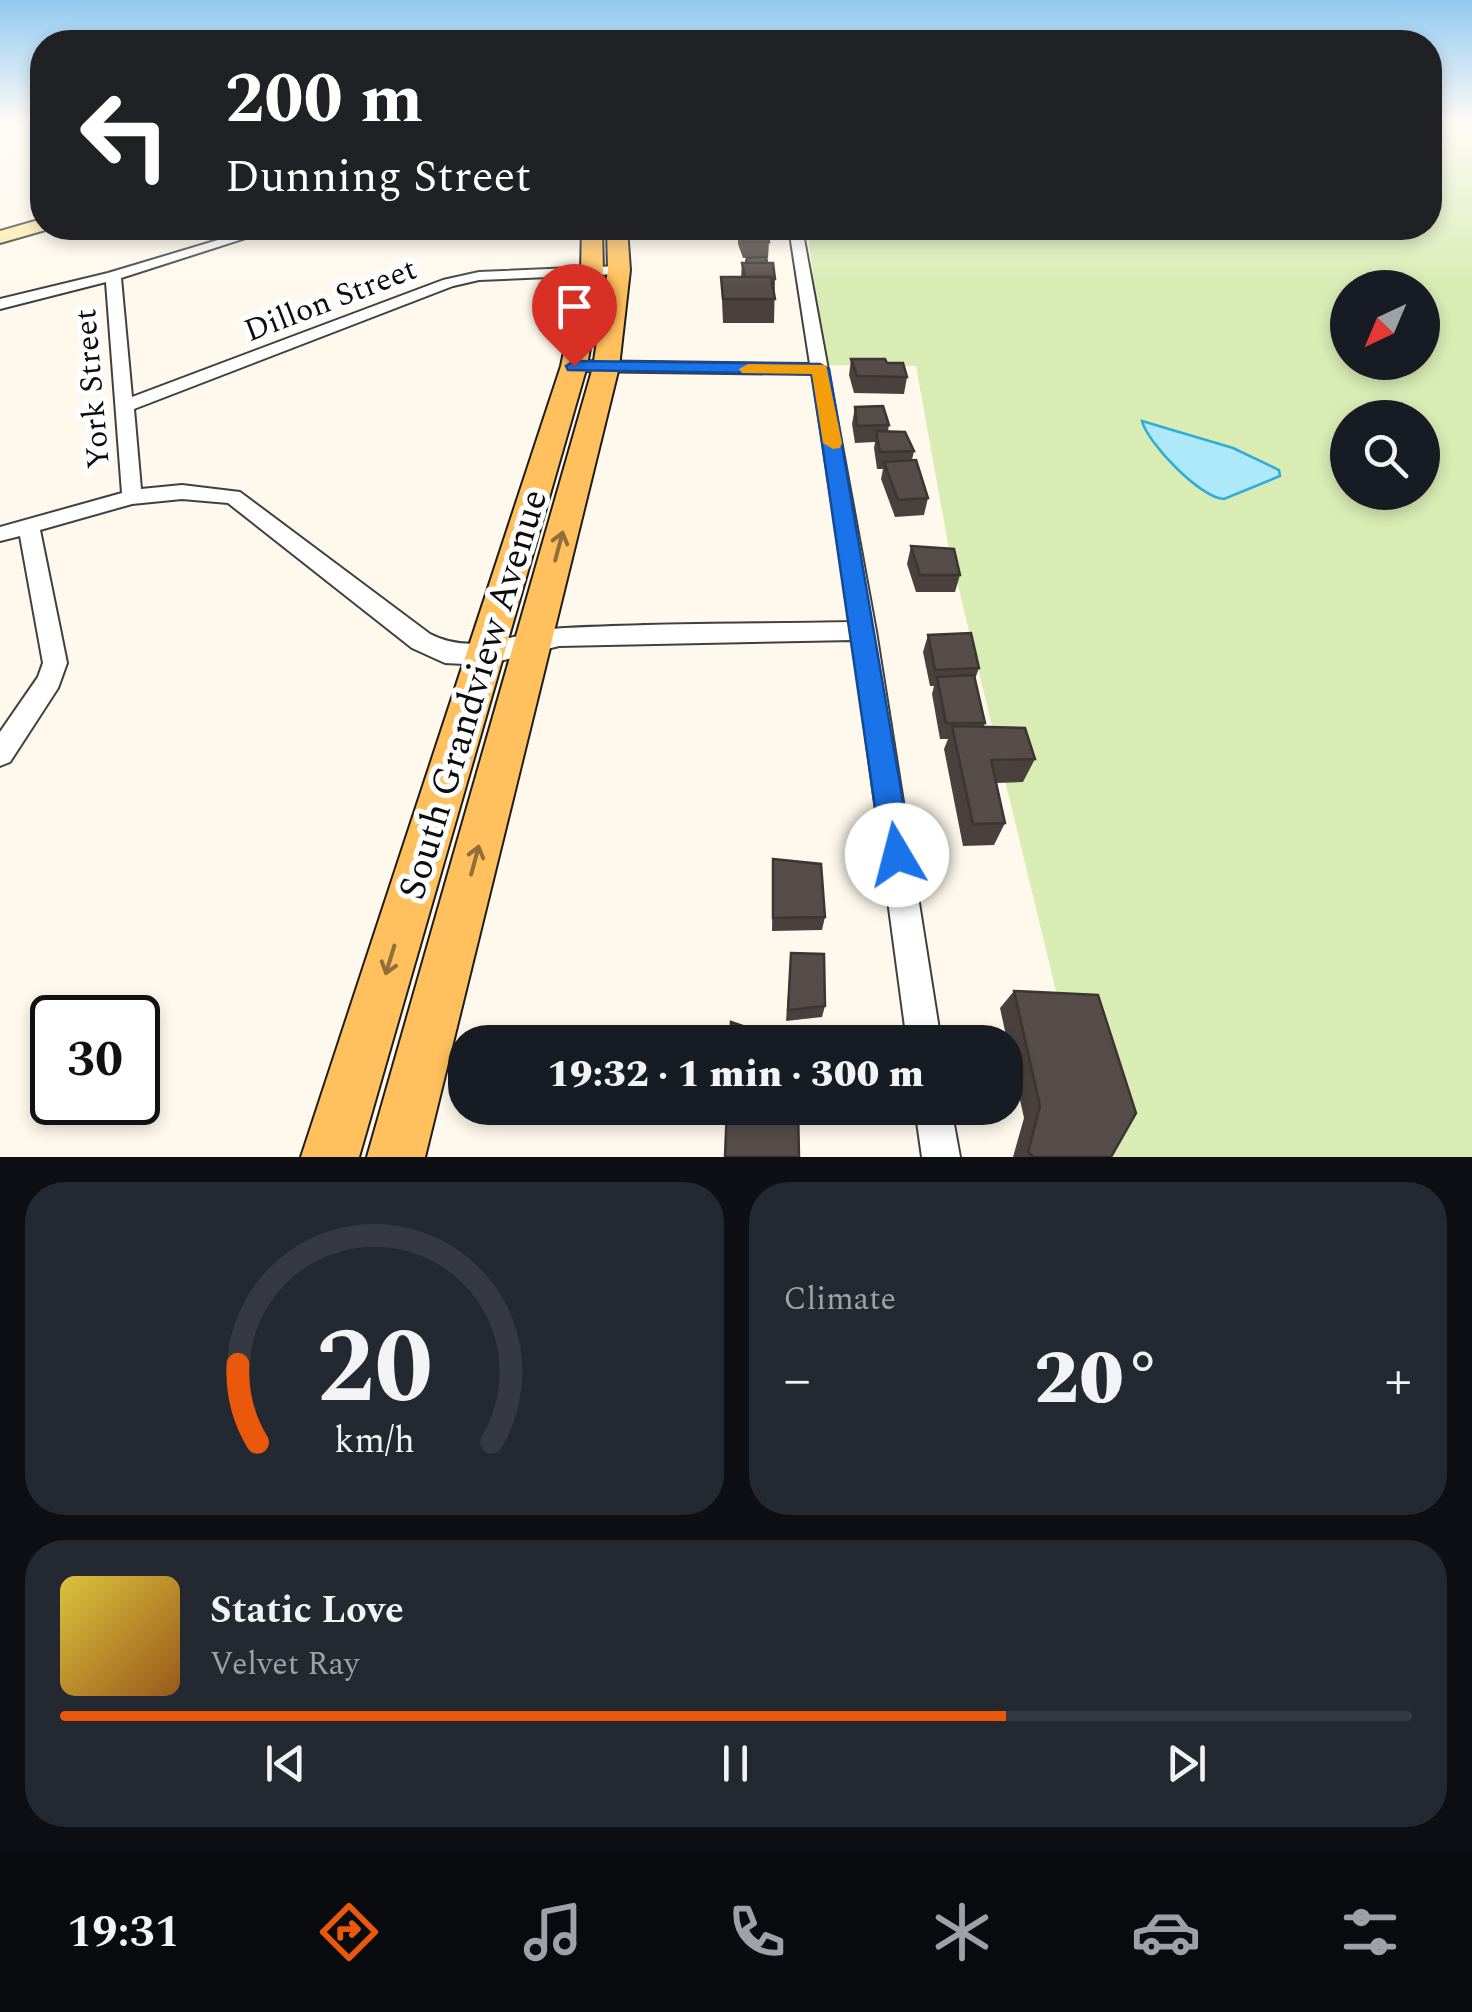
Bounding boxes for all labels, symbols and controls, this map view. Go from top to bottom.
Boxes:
text: 200 m [225,47,423,153]
icon: left [60,70,190,200]
text: Dunning Street [225,143,531,212]
street label: Dillon Street [237,245,424,356]
pin [532,264,617,367]
north arrow [1330,270,1440,380]
map controls [1330,270,1440,510]
icon: arrive [547,279,602,334]
street label: York Street [61,307,124,471]
button: search [1330,400,1440,510]
street label: South Grandview Avenue [384,482,564,907]
one-way arrow [550,531,569,562]
position arrow [845,803,949,907]
one-way arrow [466,845,485,876]
one-way arrow [380,944,398,976]
speed limit sign: 30 [30,995,160,1125]
text: 19:32 · 1 min · 300 m [547,1046,924,1104]
text: Climate [784,1275,896,1324]
text: 20 [316,1290,433,1448]
text: 20° [1034,1323,1162,1437]
text: − [784,1339,811,1422]
text: + [1384,1339,1412,1422]
text: km/h [334,1414,414,1469]
text: Static Love [210,1582,404,1640]
text: Velvet Ray [210,1640,359,1689]
icon: previous [258,1736,313,1791]
icon: pause [708,1736,763,1791]
icon: next [1159,1736,1214,1791]
icon: directions [314,1897,384,1967]
icon: music [518,1897,588,1967]
icon: phone [722,1897,792,1967]
icon: climate [927,1897,997,1967]
icon: car [1131,1897,1201,1967]
icon: filters [1335,1897,1405,1967]
text: 19:31 [67,1898,180,1967]

